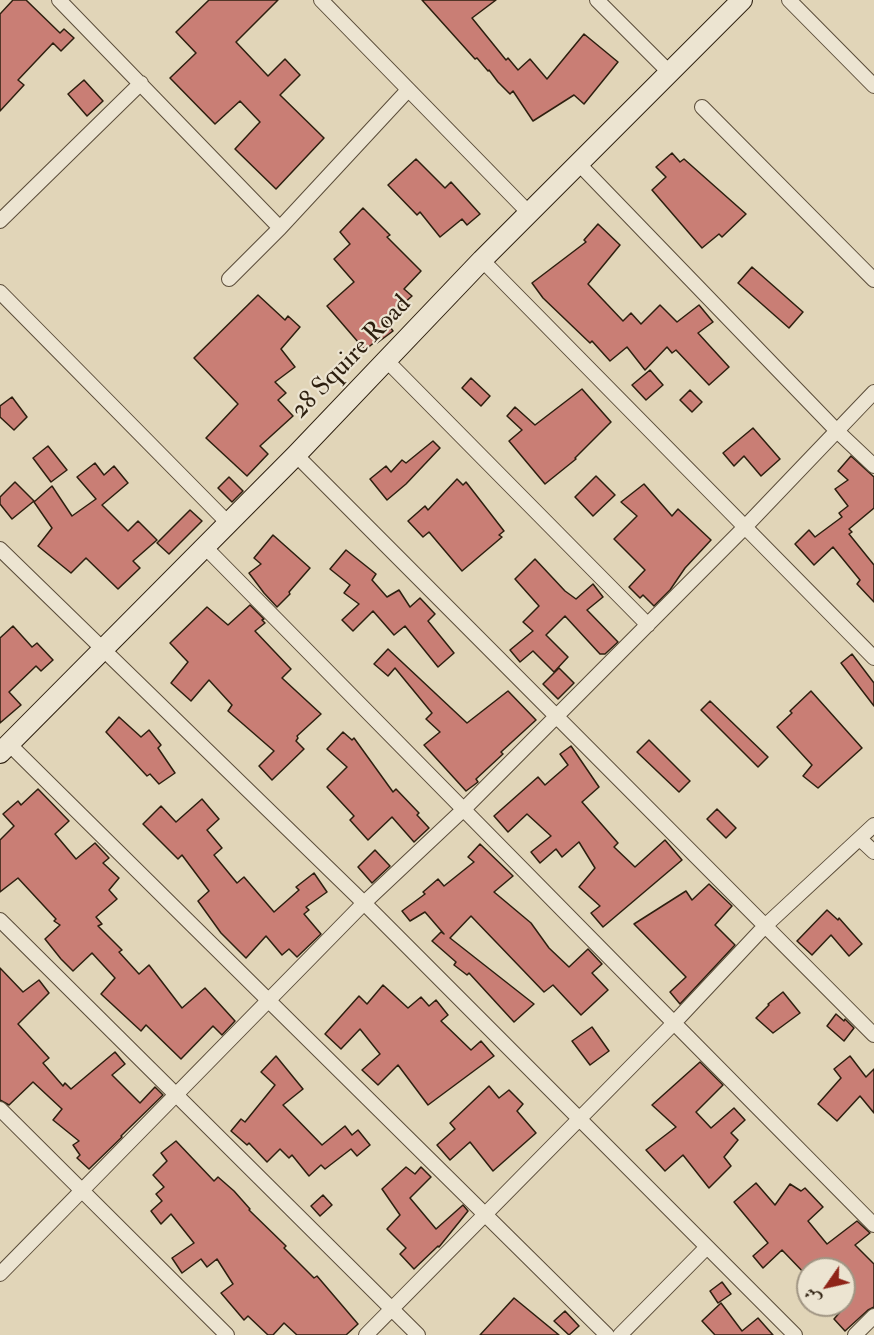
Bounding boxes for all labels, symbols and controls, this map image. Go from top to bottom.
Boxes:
street label: 28 Squire Road [285,290,419,426]
north arrow [796,1257,856,1317]
text: ش [800,1284,825,1308]

